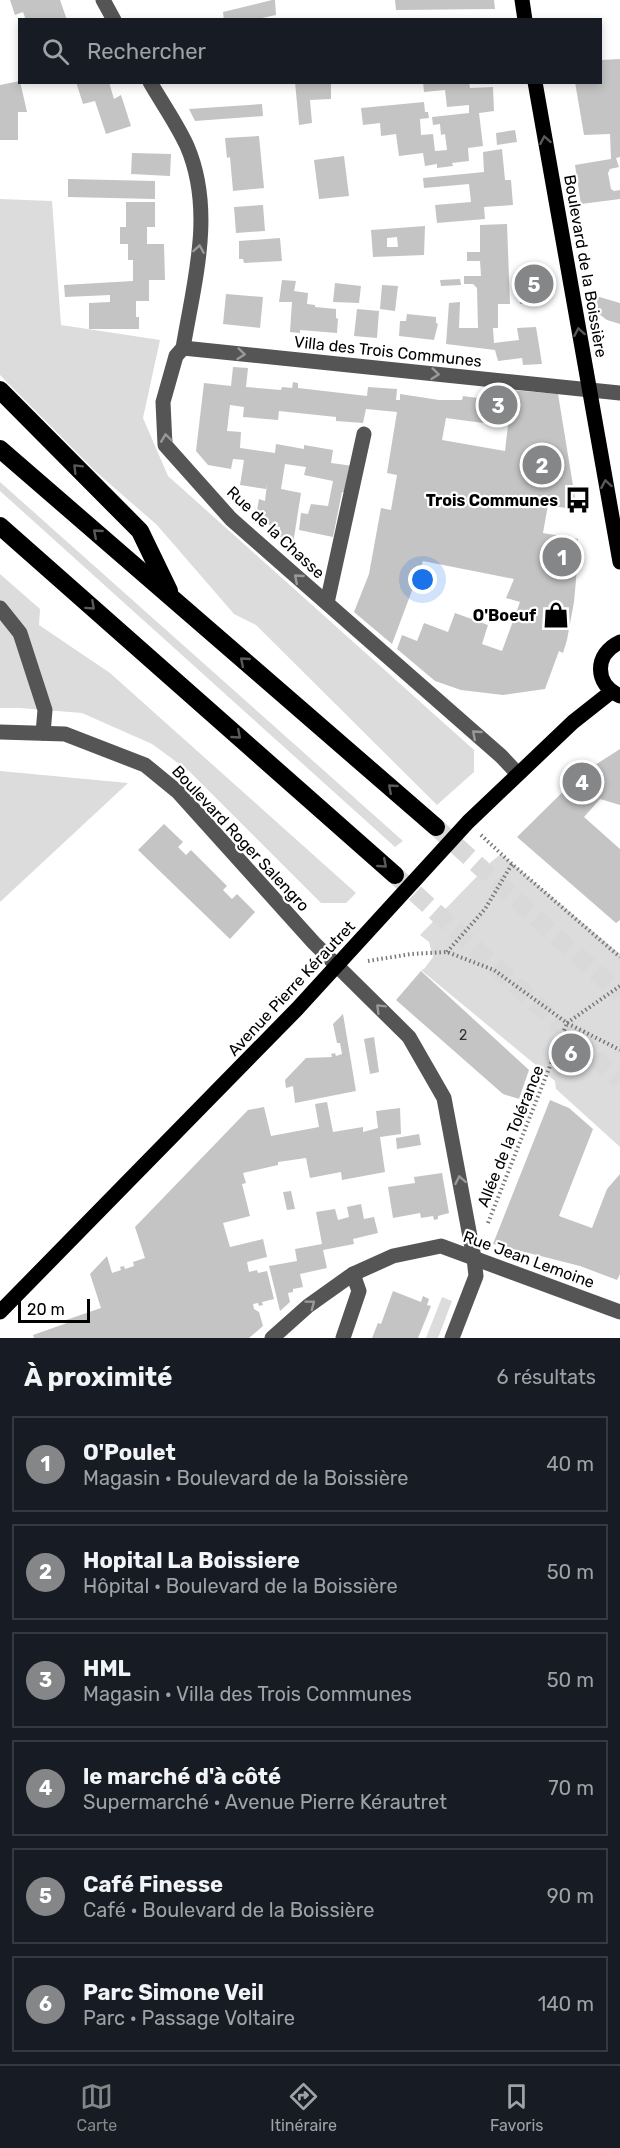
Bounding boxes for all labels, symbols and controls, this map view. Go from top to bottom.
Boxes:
search box [18,18,602,84]
icon: search [39,35,72,68]
text: Rechercher [87,38,206,65]
one-way arrow [539,135,552,145]
street label: Boulevard de la Boissière [560,173,611,359]
one-way arrow [192,244,205,254]
pin: 5 [514,262,554,306]
one-way arrow [573,327,586,337]
street label: Villa des Trois Communes [293,332,483,371]
one-way arrow [237,347,246,360]
one-way arrow [431,367,440,380]
pin: 3 [478,382,518,428]
one-way arrow [160,433,172,442]
pin: 2 [522,442,562,488]
one-way arrow [73,464,84,474]
one-way arrow [600,479,613,489]
street label: Rue de la Chasse [223,482,328,582]
bus stop icon: Trois Communes [563,485,593,515]
place label: Trois Communes [426,491,558,510]
one-way arrow [93,529,104,540]
pin: 1 [542,534,582,580]
your location [408,565,437,594]
one-way arrow [294,574,305,585]
one-way arrow [84,599,95,610]
shop icon: O'Boeuf [541,600,571,630]
place label: O'Boeuf [473,606,537,625]
one-way arrow [241,657,251,668]
one-way arrow [230,728,241,739]
one-way arrow [472,730,483,741]
pin: 4 [562,760,602,804]
street label: Boulevard Roger Salengro [168,761,313,915]
one-way arrow [388,784,399,795]
one-way arrow [377,857,387,868]
street label: Avenue Pierre Kérautret [224,917,359,1060]
one-way arrow [376,1005,387,1016]
house number: 2 [459,1027,467,1044]
pin: 6 [552,1030,590,1076]
street label: Allée de la Tolérance [473,1063,548,1210]
one-way arrow [454,1175,467,1185]
street label: Rue Jean Lemoine [461,1227,597,1292]
scale bar [18,1296,90,1324]
text: 20 m [27,1300,65,1319]
one-way arrow [305,1301,316,1312]
text: À proximité [24,1362,173,1393]
text: 6 résultats [497,1365,596,1389]
text: O'Poulet [83,1439,176,1466]
text: 1 [41,1452,50,1476]
text: 40 m [546,1452,594,1476]
text: Magasin · Boulevard de la Boissière [83,1466,408,1490]
text: Hopital La Boissiere [83,1547,300,1574]
text: 2 [39,1560,52,1584]
text: 50 m [547,1560,594,1584]
text: Hôpital · Boulevard de la Boissière [83,1574,398,1598]
text: HML [83,1655,131,1682]
text: 3 [39,1668,52,1692]
text: 50 m [547,1668,594,1692]
text: Magasin · Villa des Trois Communes [83,1682,412,1706]
text: le marché d'à côté [83,1763,281,1790]
text: 4 [39,1776,52,1800]
text: 70 m [548,1776,594,1800]
text: Supermarché · Avenue Pierre Kérautret [83,1790,447,1814]
text: Café Finesse [83,1871,223,1898]
text: 5 [39,1884,52,1908]
text: 90 m [547,1884,594,1908]
text: Café · Boulevard de la Boissière [83,1898,374,1922]
text: Parc Simone Veil [83,1979,264,2006]
text: 6 [39,1992,52,2016]
text: 140 m [538,1992,594,2016]
text: Parc · Passage Voltaire [83,2006,295,2030]
tab: Carte [77,2080,117,2135]
tab: Itinéraire [270,2080,337,2135]
tab: Favoris [490,2080,543,2135]

